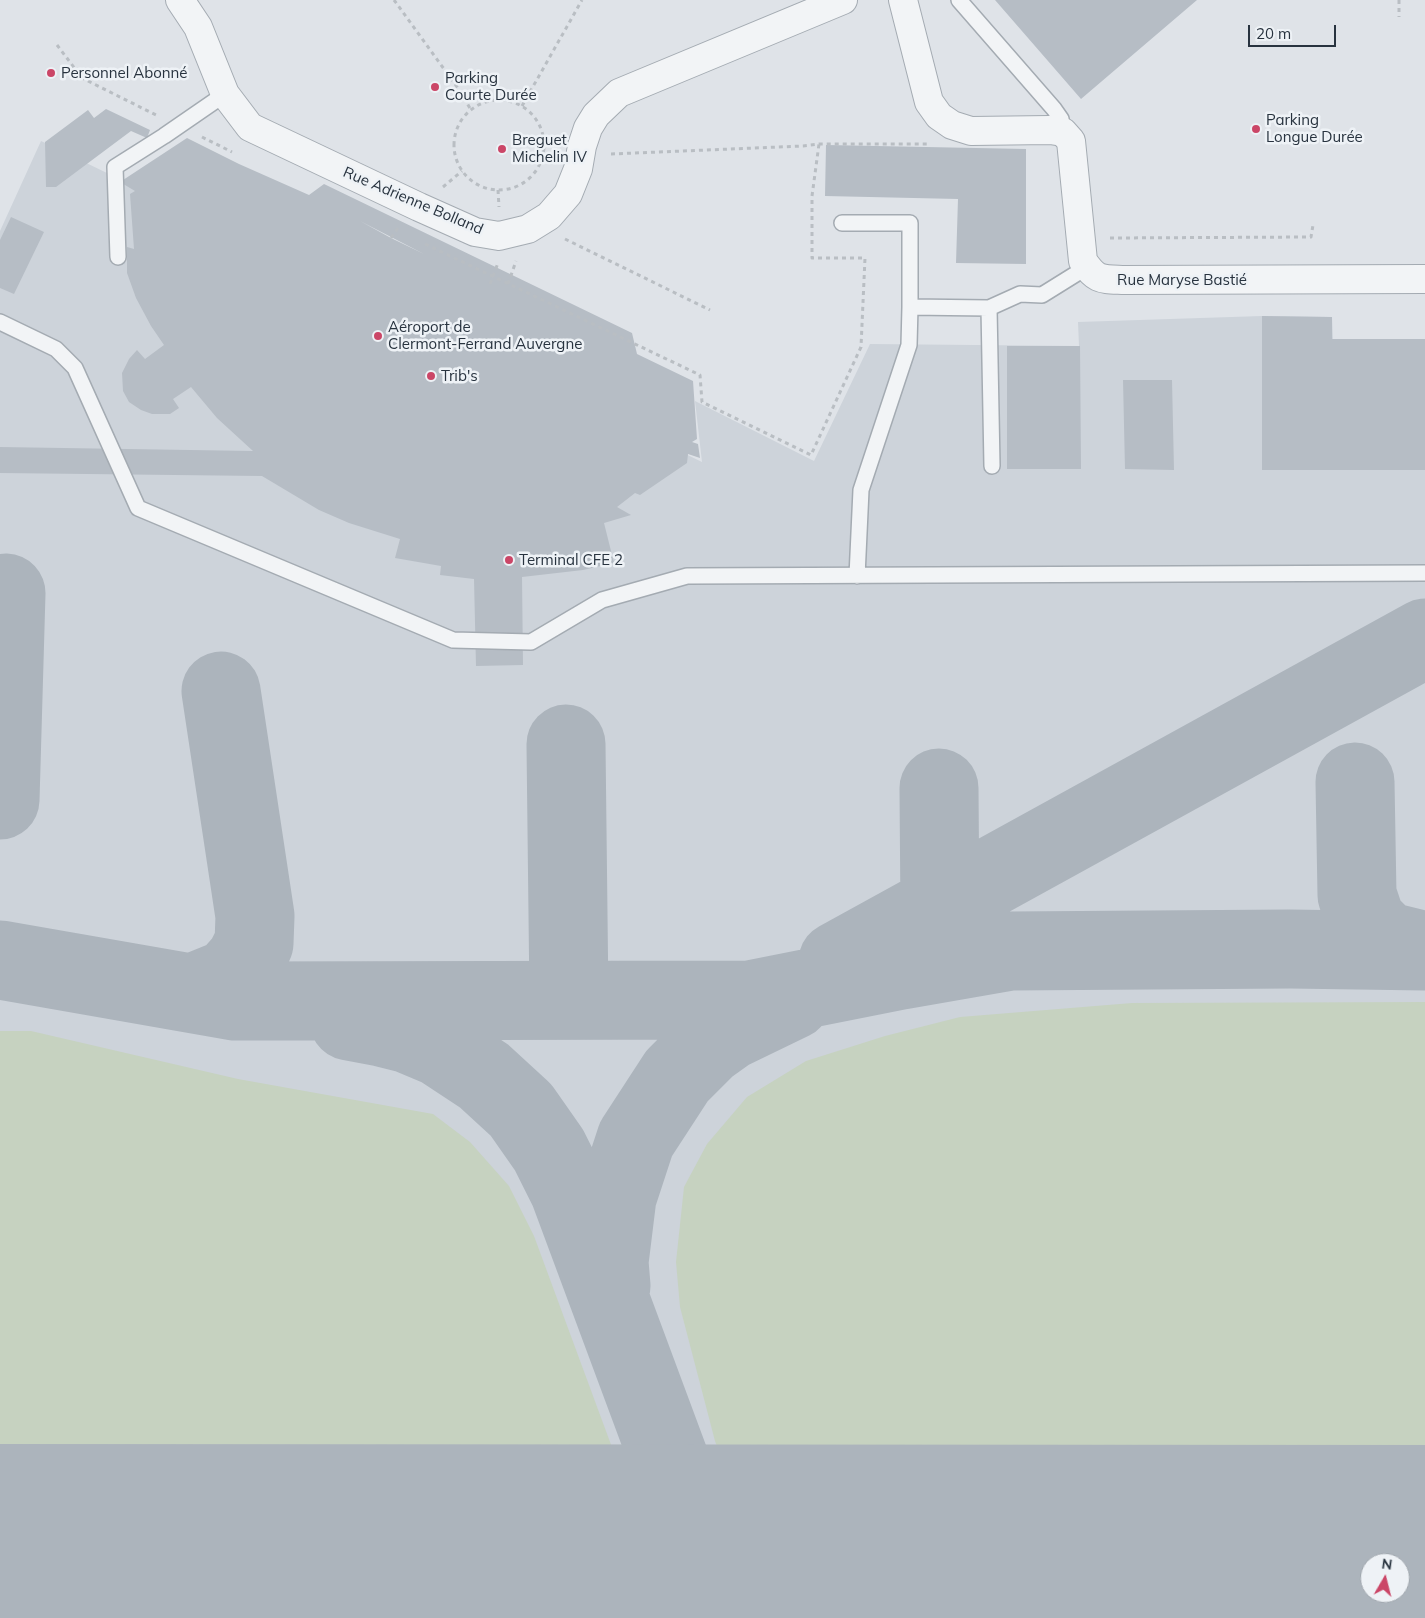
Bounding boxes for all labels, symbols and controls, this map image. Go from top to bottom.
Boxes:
scale bar [1250,15,1338,47]
text: 20 m [1256,24,1291,43]
place label: Personnel Abonné [61,64,188,82]
marker: Personnel Abonné [45,67,57,79]
place label: Parking Courte Durée [445,69,537,104]
marker: Parking Courte Durée [429,81,441,93]
place label: Parking Longue Durée [1266,111,1363,146]
marker: Parking Longue Durée [1250,123,1262,135]
place label: Breguet Michelin IV [512,131,587,166]
marker: Breguet Michelin IV [496,143,508,155]
street label: Rue Adrienne Bolland [340,163,486,239]
street label: Rue Maryse Bastié [1117,271,1247,289]
place label: Aéroport de Clermont-Ferrand Auvergne [388,318,582,353]
marker: Aéroport de Clermont-Ferrand Auvergne [372,330,384,342]
place label: Trib's [441,367,478,385]
marker: Trib's [425,370,437,382]
place label: Terminal CFE 2 [519,551,623,569]
marker: Terminal CFE 2 [503,554,515,566]
north arrow [1360,1553,1410,1603]
text: N [1380,1554,1393,1574]

